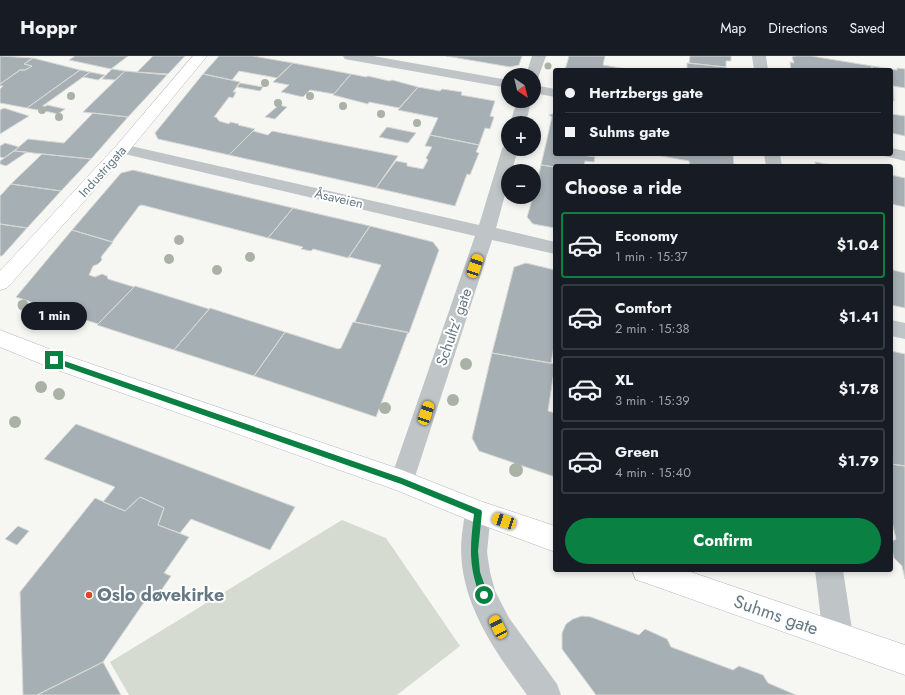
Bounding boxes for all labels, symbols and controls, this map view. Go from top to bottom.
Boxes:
text: Hoppr [20,14,77,41]
text: Map [720,18,746,38]
text: Directions [768,18,828,38]
text: Saved [850,18,885,38]
north arrow [501,68,541,108]
map controls [501,68,541,204]
text: Hertzbergs gate [589,82,703,104]
button: + [501,116,541,156]
text: Suhms gate [589,121,670,143]
street label: Industrigata [74,141,131,201]
button: − [501,164,541,204]
text: Choose a ride [565,175,682,201]
street label: Åsaveien [313,184,365,213]
text: Economy [615,225,678,247]
icon: car [567,227,603,263]
text: $1.04 [837,234,879,256]
text: 1 min · 15:37 [615,247,688,266]
car [465,253,485,279]
street label: Schultz’ gate [430,285,478,369]
text: Comfort [615,297,672,319]
icon: car [567,299,603,335]
callout: 1 min [21,302,87,330]
text: 1 min [38,306,70,325]
text: $1.41 [839,306,879,328]
text: 2 min · 15:38 [615,319,690,338]
route end [45,351,63,369]
text: XL [615,369,633,391]
icon: car [567,371,603,407]
text: $1.78 [839,378,879,400]
text: 3 min · 15:39 [615,391,690,410]
car [417,400,435,426]
text: Green [615,441,659,463]
icon: car [567,443,603,479]
text: $1.79 [838,450,879,472]
text: 4 min · 15:40 [615,463,691,482]
car [491,511,517,531]
button: Confirm [565,518,881,564]
place label: Oslo døvekirke [97,582,224,608]
route start [475,586,493,604]
street label: Suhms gate [730,588,822,642]
marker: Oslo døvekirke [84,590,94,600]
car [487,614,509,640]

